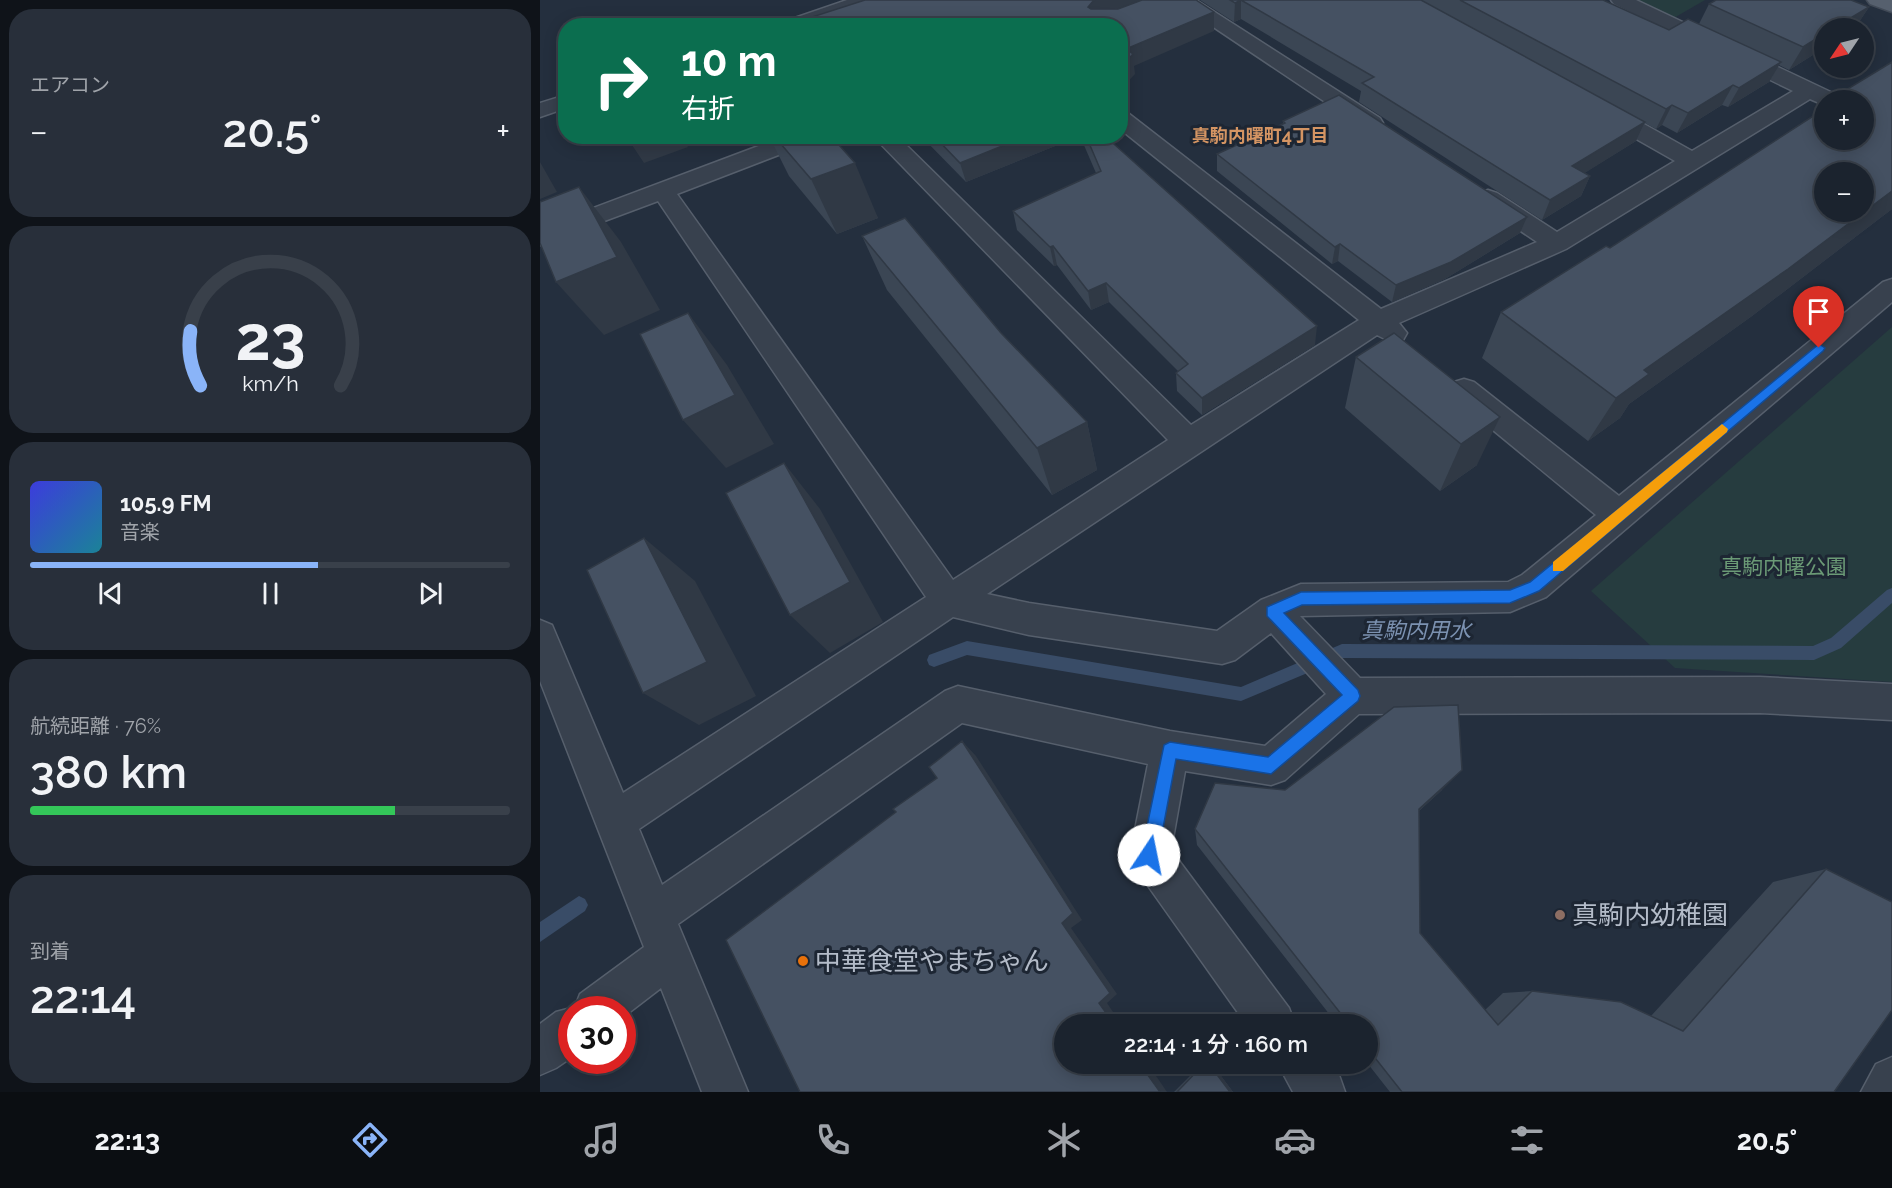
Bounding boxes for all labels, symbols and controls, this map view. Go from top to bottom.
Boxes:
north arrow [1814,18,1874,78]
map controls [1814,18,1874,222]
text: 10 m [681,37,777,86]
icon: right [582,42,660,120]
text: エアコン [30,73,110,97]
button: + [1814,90,1874,150]
text: 右折 [681,93,735,124]
text: 20.5° [222,105,322,158]
text: − [30,112,48,151]
text: + [496,112,510,151]
district label: 真駒内曙町4丁目 [1192,125,1328,146]
button: − [1814,162,1874,222]
pin [1793,286,1844,348]
icon: arrive [1802,295,1835,328]
text: 23 [235,302,305,376]
text: km/h [242,372,298,397]
text: 105.9 FM [120,490,211,516]
text: 音楽 [120,520,160,544]
park label: 真駒内曙公園 [1721,554,1847,579]
icon: previous [94,577,127,610]
icon: pause [254,577,287,610]
icon: next [414,577,447,610]
water label: 真駒内用水 [1361,617,1473,643]
text: 航続距離 · 76% [30,714,161,738]
text: 380 km [30,746,187,799]
position arrow [1117,823,1181,887]
place label: 真駒内幼稚園 [1572,900,1728,930]
marker: 真駒内幼稚園 [1553,908,1567,922]
text: 到着 [30,939,70,963]
place label: 中華食堂やまちゃん [815,946,1049,976]
marker: 中華食堂やまちゃん [796,954,810,968]
text: 22:14 [30,971,136,1024]
speed limit sign: 30 [558,996,636,1074]
text: 22:14 · 1 分 · 160 m [1124,1031,1308,1057]
icon: directions [349,1119,391,1161]
icon: music [581,1119,623,1161]
icon: phone [812,1119,854,1161]
icon: climate [1043,1119,1085,1161]
icon: car [1274,1119,1316,1161]
icon: filters [1506,1119,1548,1161]
text: 22:13 [95,1125,160,1156]
text: 20.5° [1737,1125,1797,1156]

